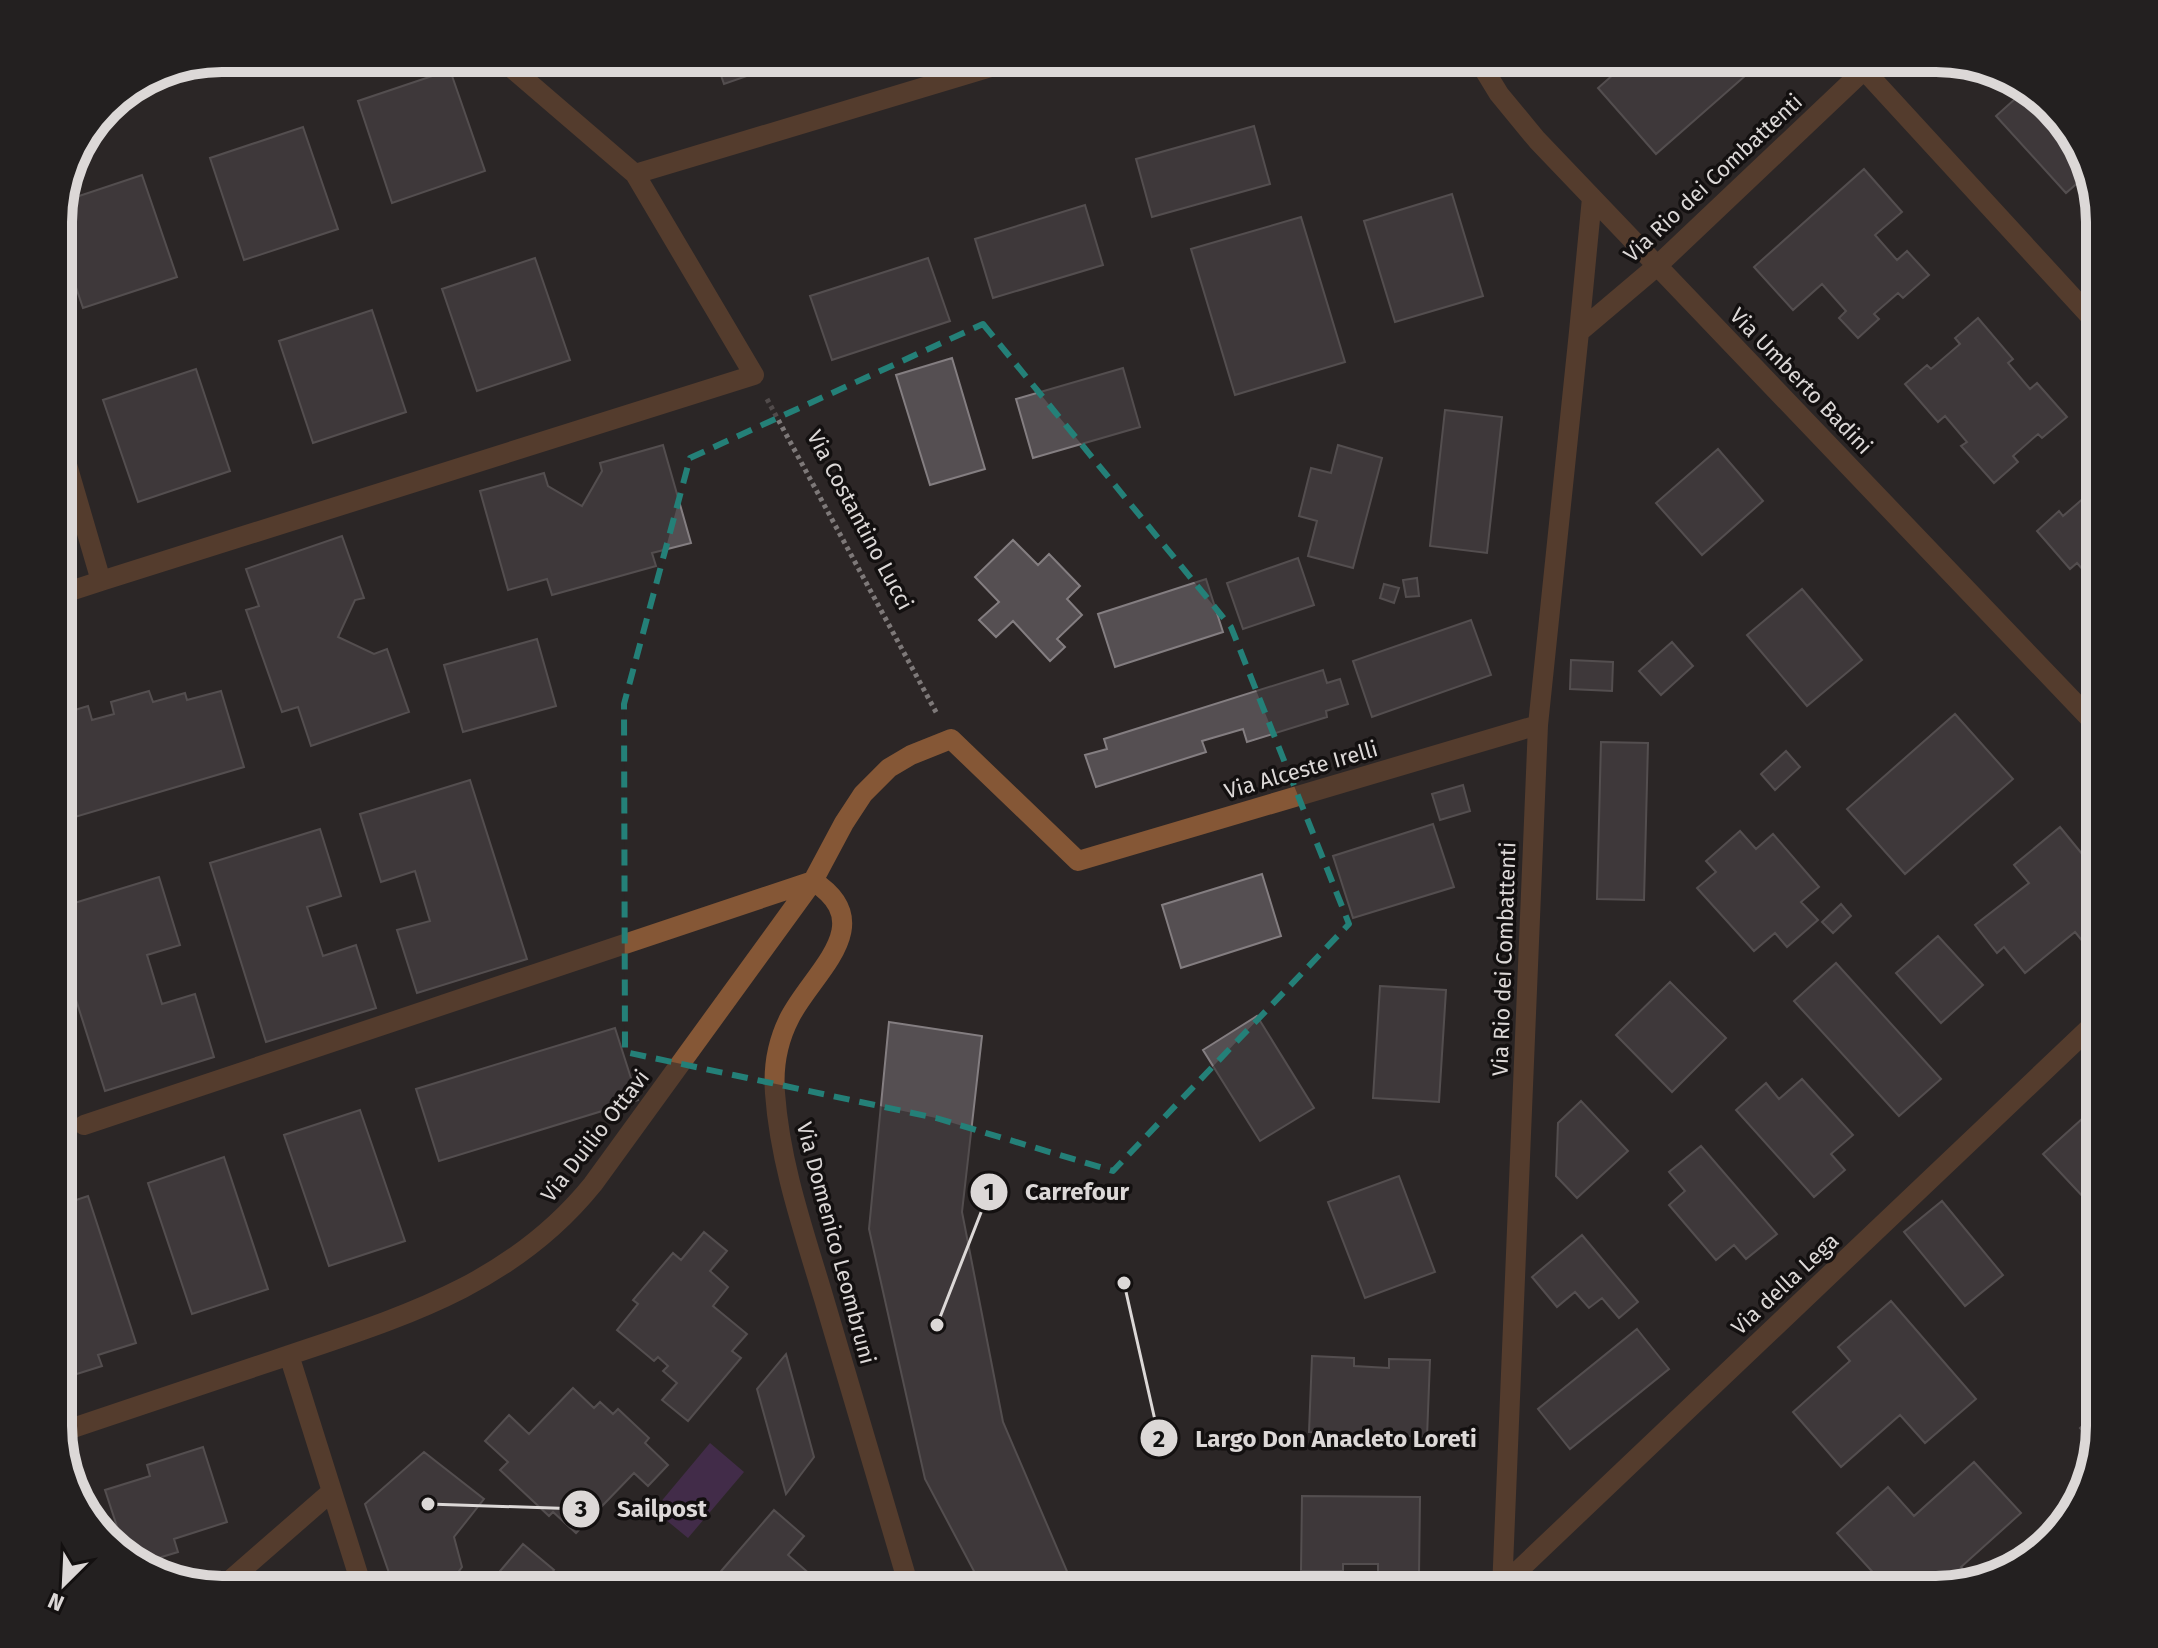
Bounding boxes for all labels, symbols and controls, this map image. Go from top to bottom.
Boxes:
street label: Via Rio dei Combattenti [1618,88,1808,268]
street label: Via Umberto Badini [1724,302,1878,460]
street label: Via Costantino Lucci [801,425,919,615]
street label: Via Alceste Irelli [1221,735,1381,805]
street label: Via Rio dei Combattenti [1486,841,1522,1077]
street label: Via Duilio Ottavi [535,1065,655,1207]
street label: Via Domenico Leombruni [791,1119,881,1367]
callout: Carrefour [969,1168,1145,1216]
text: 1 [983,1178,995,1206]
text: Carrefour [1025,1178,1129,1206]
street label: Via della Lega [1726,1227,1844,1341]
callout: Largo Don Anacleto Loreti [1139,1414,1493,1462]
text: 2 [1153,1425,1165,1453]
text: Largo Don Anacleto Loreti [1195,1425,1477,1453]
callout: Sailpost [561,1485,723,1533]
text: 3 [574,1495,587,1523]
text: Sailpost [617,1495,708,1523]
north arrow [24,1544,104,1624]
text: N [44,1587,68,1617]

